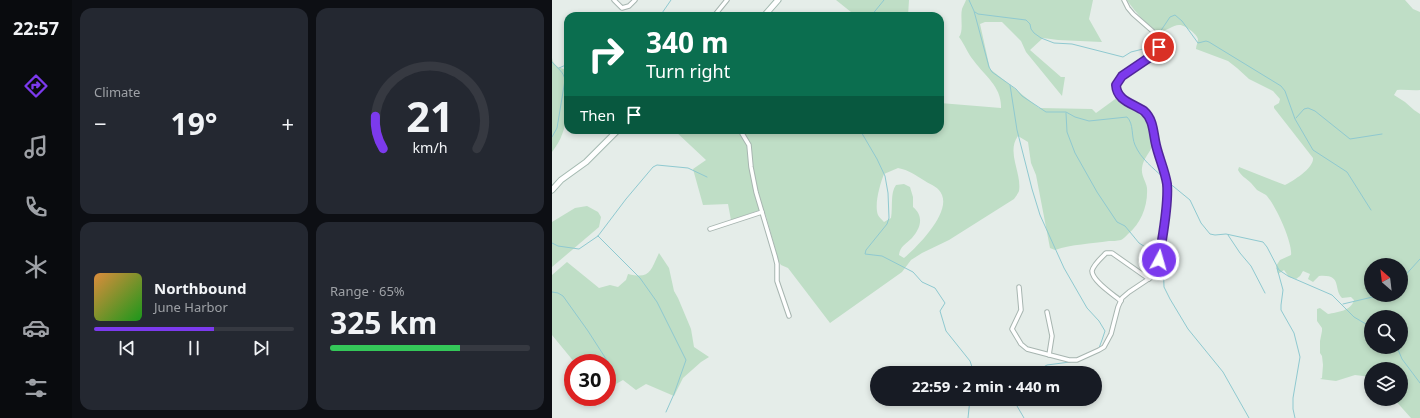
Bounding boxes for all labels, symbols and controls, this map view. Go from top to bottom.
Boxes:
text: 22:57 [13,16,59,40]
text: 340 m [646,23,729,61]
icon: right [580,28,632,80]
pin [1142,30,1176,64]
icon: arrive [1148,36,1170,58]
text: Turn right [646,59,730,83]
icon: directions [22,72,50,100]
text: Climate [94,83,140,101]
text: 21 [406,88,454,144]
text: 19° [170,103,218,144]
icon: arrive [623,104,645,126]
text: Then [580,105,615,125]
text: − [94,108,107,138]
text: + [281,108,294,138]
icon: music [22,133,50,161]
text: km/h [412,138,448,157]
icon: phone [22,193,50,221]
position arrow [1138,239,1180,281]
icon: climate [22,253,50,281]
north arrow [1364,258,1408,302]
map controls [1364,258,1408,406]
text: Northbound [154,278,246,298]
text: Range · 65% [330,282,405,300]
text: June Harbor [154,298,228,316]
text: 325 km [330,302,437,343]
button: search [1364,310,1408,354]
icon: car [22,314,50,342]
icon: previous [116,337,138,359]
icon: pause [183,337,205,359]
icon: next [250,337,272,359]
speed limit sign: 30 [564,354,616,406]
button: layers [1364,362,1408,406]
icon: filters [22,374,50,402]
text: 22:59 · 2 min · 440 m [912,376,1060,396]

